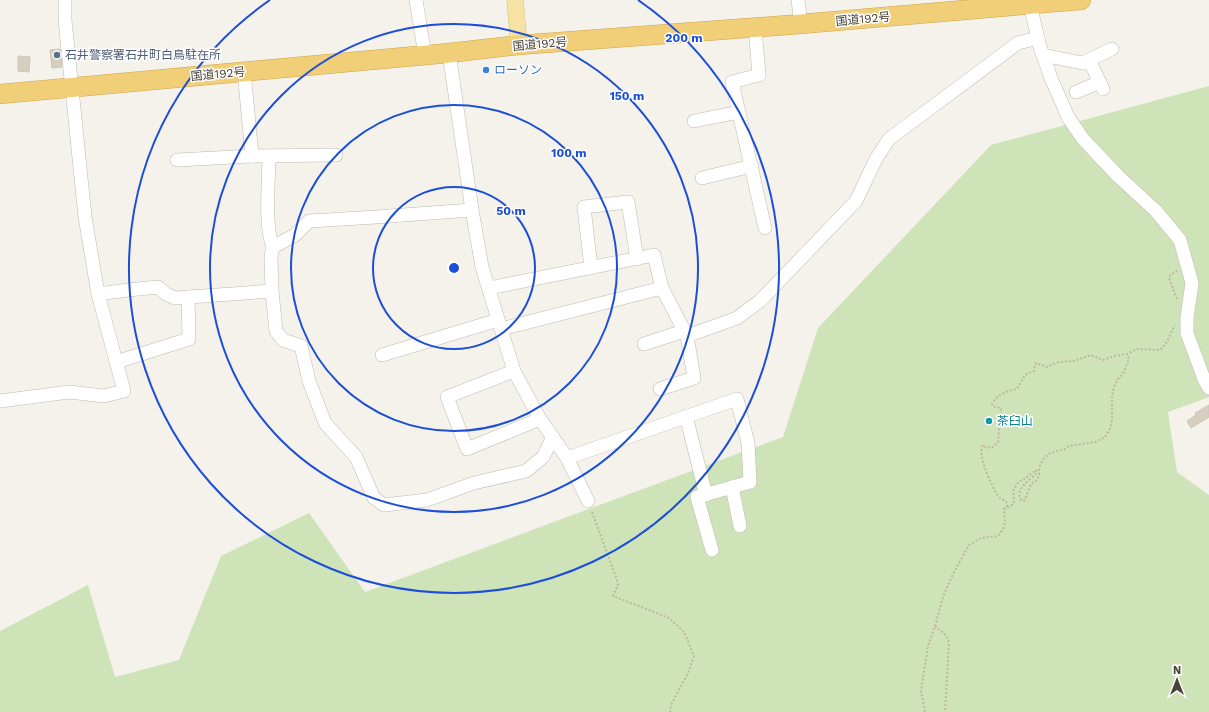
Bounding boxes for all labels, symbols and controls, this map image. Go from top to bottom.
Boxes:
street label: 国道192号 [835,10,891,28]
text: 200 m [665,31,703,45]
street label: 国道192号 [512,35,568,53]
place label: 石井警察署石井町白鳥駐在所 [65,48,221,62]
marker: 石井警察署石井町白鳥駐在所 [52,50,62,60]
place label: ローソン [494,63,542,77]
street label: 国道192号 [190,65,246,83]
marker: ローソン [481,65,491,75]
text: 150 m [610,89,644,103]
text: 100 m [551,146,587,160]
text: 50 m [496,204,526,218]
centre of rings [447,261,461,275]
place label: 茶臼山 [997,414,1033,428]
marker: 茶臼山 [984,416,994,426]
north arrow [1157,660,1197,700]
text: N [1173,664,1181,677]

